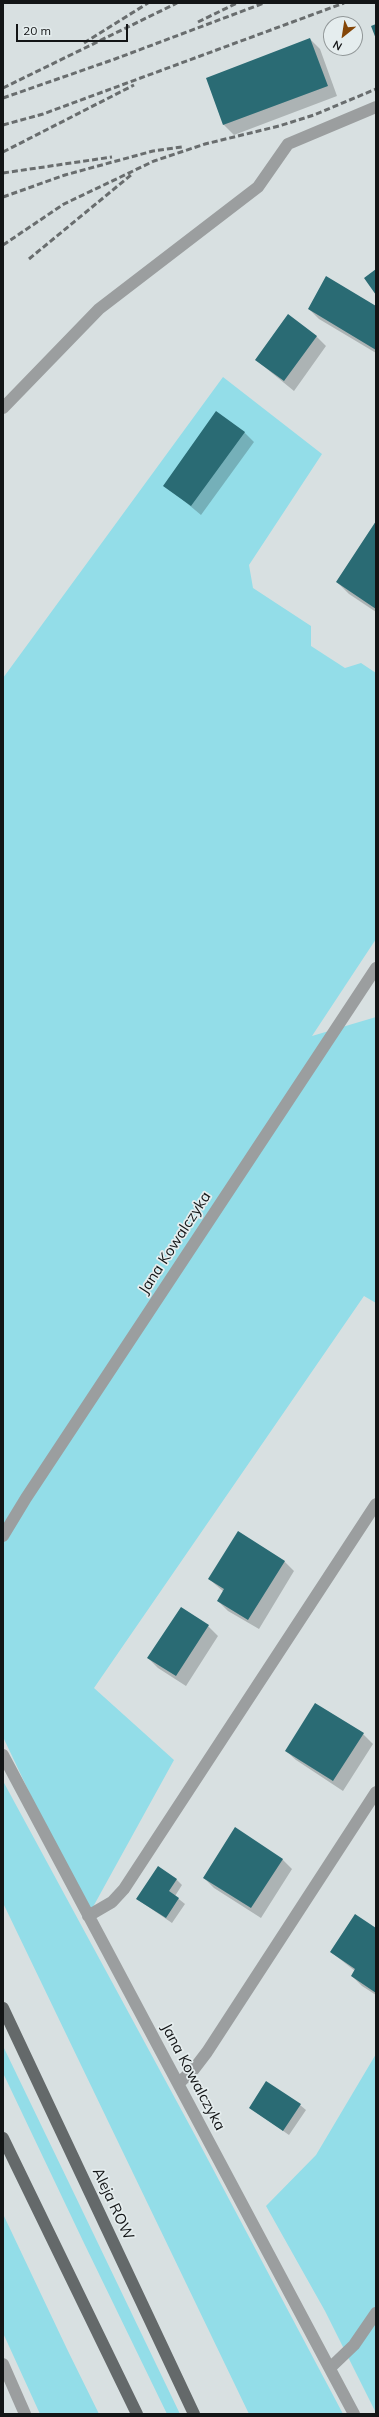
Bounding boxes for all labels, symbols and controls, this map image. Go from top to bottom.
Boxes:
scale bar [18,16,130,42]
north arrow [323,16,363,56]
text: 20 m [23,23,51,38]
text: N [330,37,345,54]
street label: Jana Kowalczyka [135,1188,215,1298]
street label: Jana Kowalczyka [157,2020,229,2134]
street label: Aleja ROW [88,2165,138,2243]

